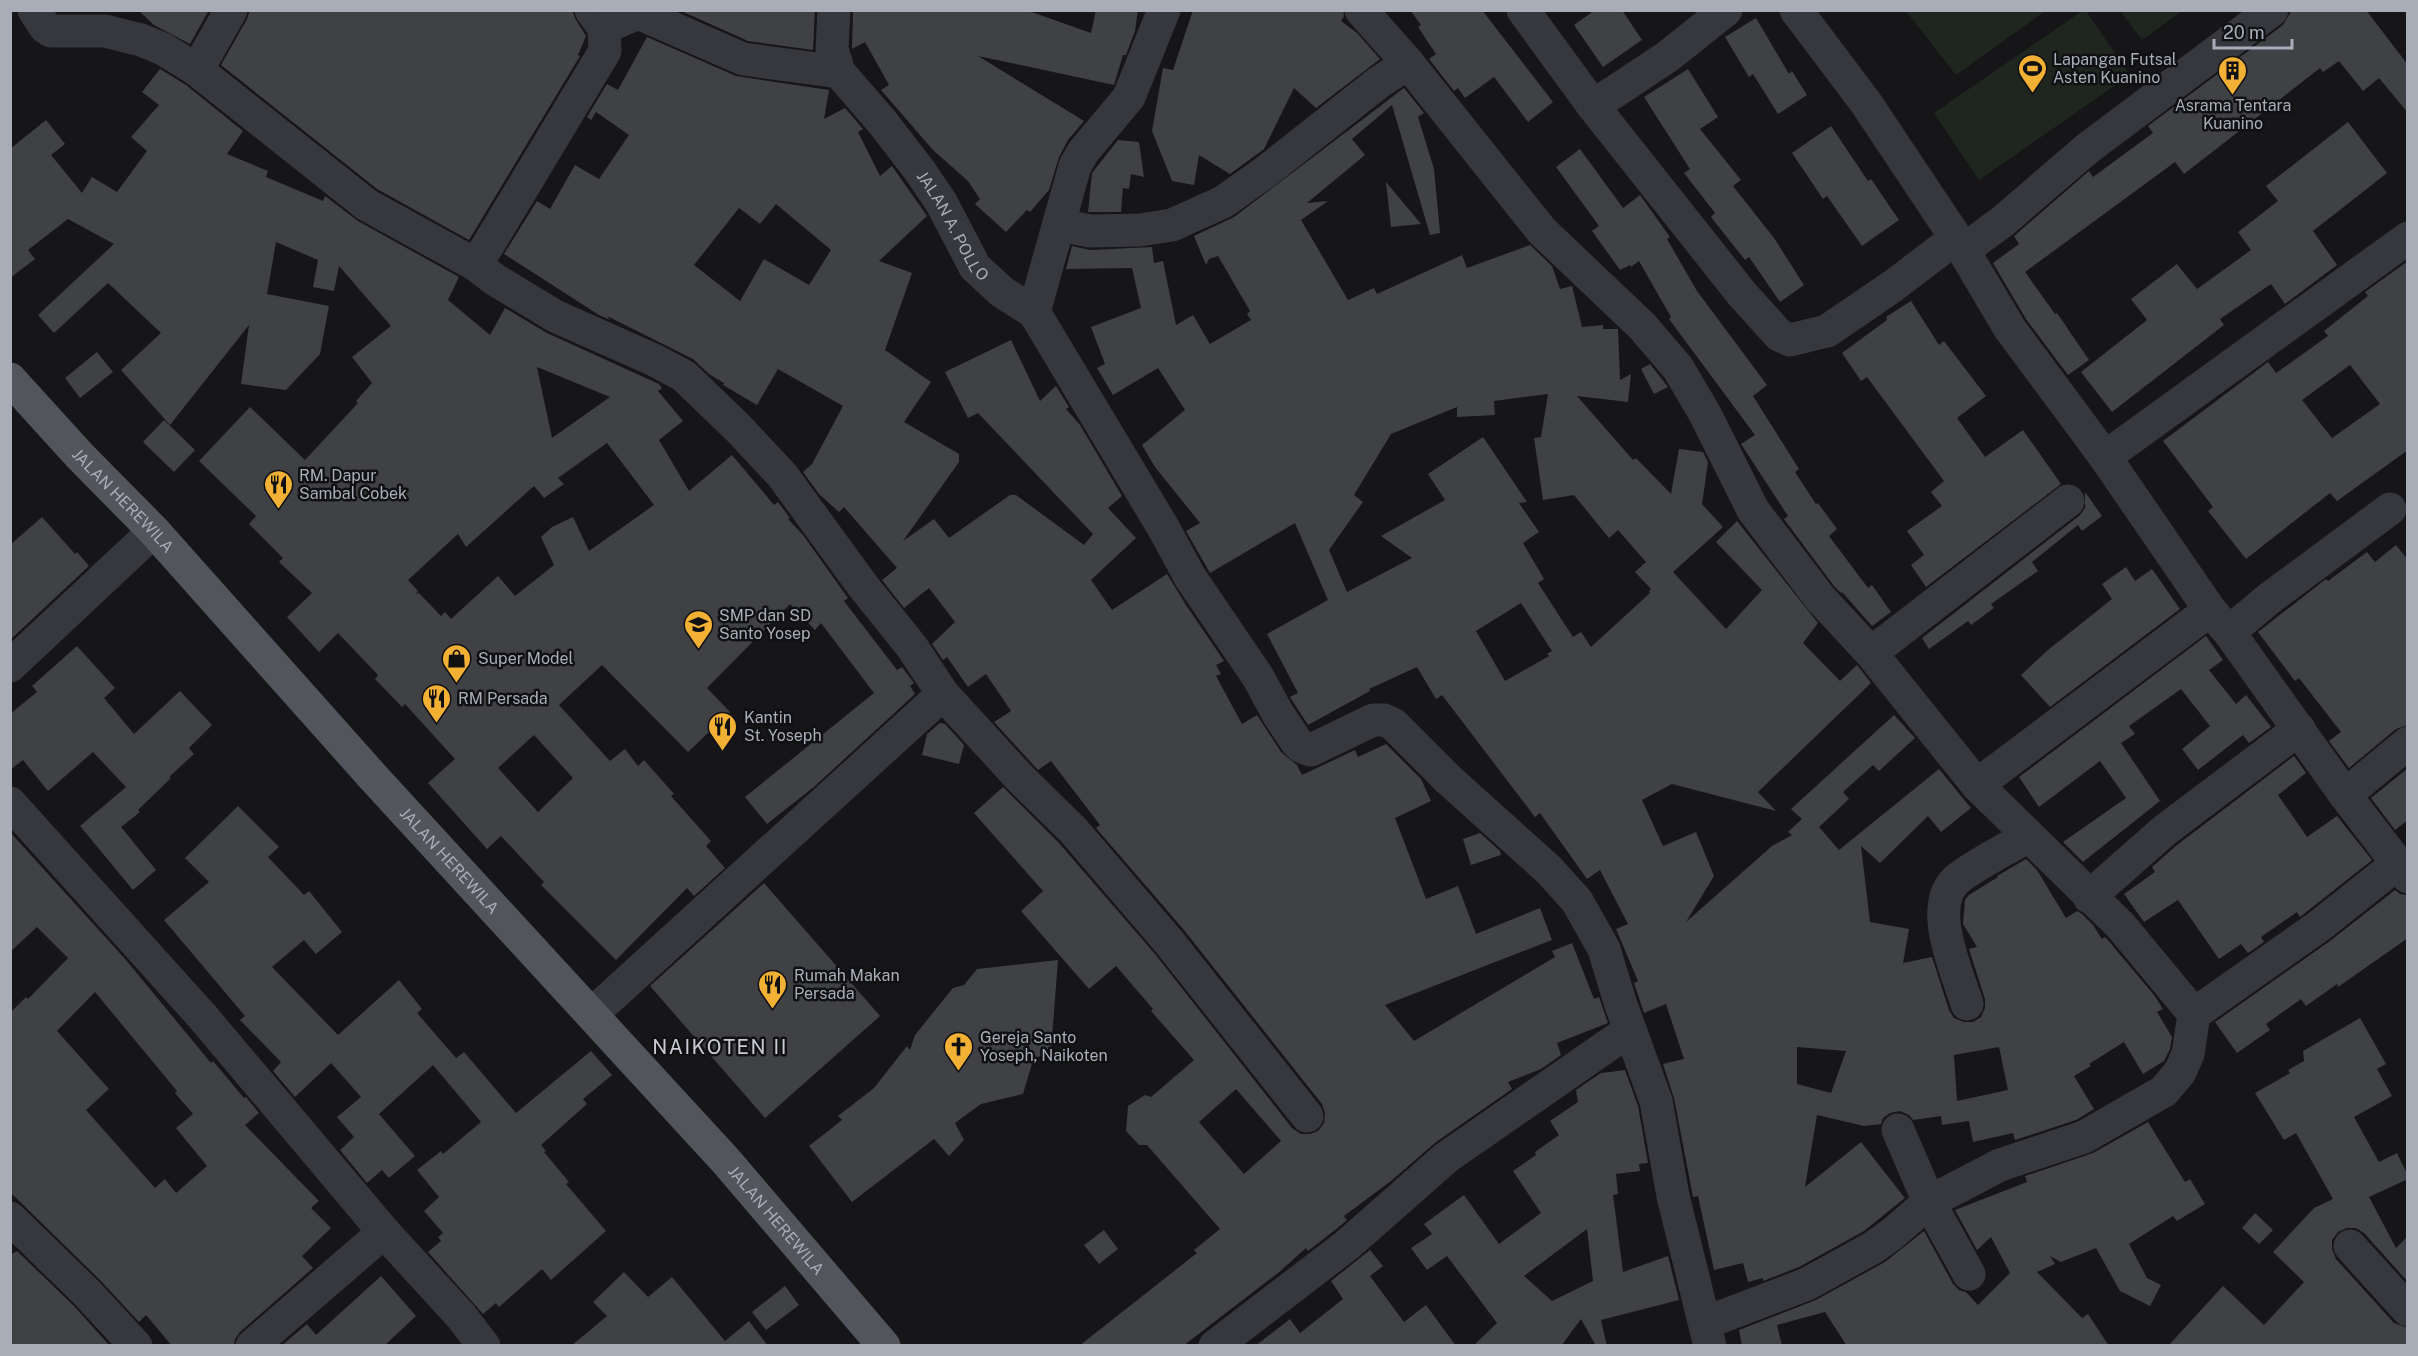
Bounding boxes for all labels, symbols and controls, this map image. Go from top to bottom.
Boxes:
scale bar [2214,12,2292,50]
text: 20 m [2223,22,2265,43]
place label: Lapangan Futsal Asten Kuanino [2053,50,2177,87]
sports icon: Lapangan Futsal Asten Kuanino [2016,52,2048,94]
building icon: Asrama Tentara Kuanino [2217,54,2249,96]
place label: Asrama Tentara Kuanino [2175,96,2291,133]
street label: JALAN A. POLLO [913,167,992,285]
street label: JALAN HEREWILA [68,445,178,557]
place label: RM. Dapur Sambal Cobek [299,466,407,503]
restaurant icon: RM. Dapur Sambal Cobek [262,468,294,510]
place label: SMP dan SD Santo Yosep [719,606,811,643]
school or university icon: SMP dan SD Santo Yosep [682,608,714,650]
shop icon: Super Model [441,642,473,684]
place label: Super Model [478,649,574,668]
restaurant icon: RM Persada [421,682,453,724]
place label: RM Persada [458,689,548,708]
place label: Kantin St. Yoseph [744,708,822,745]
restaurant icon: Kantin St. Yoseph [707,710,739,752]
street label: JALAN HEREWILA [396,804,503,918]
place label: Rumah Makan Persada [794,966,900,1003]
restaurant icon: Rumah Makan Persada [757,968,789,1010]
place label: Gereja Santo Yoseph, Naikoten [980,1028,1108,1065]
church icon: Gereja Santo Yoseph, Naikoten [943,1030,975,1072]
district label: NAIKOTEN II [652,1035,788,1059]
street label: JALAN HEREWILA [724,1162,828,1279]

